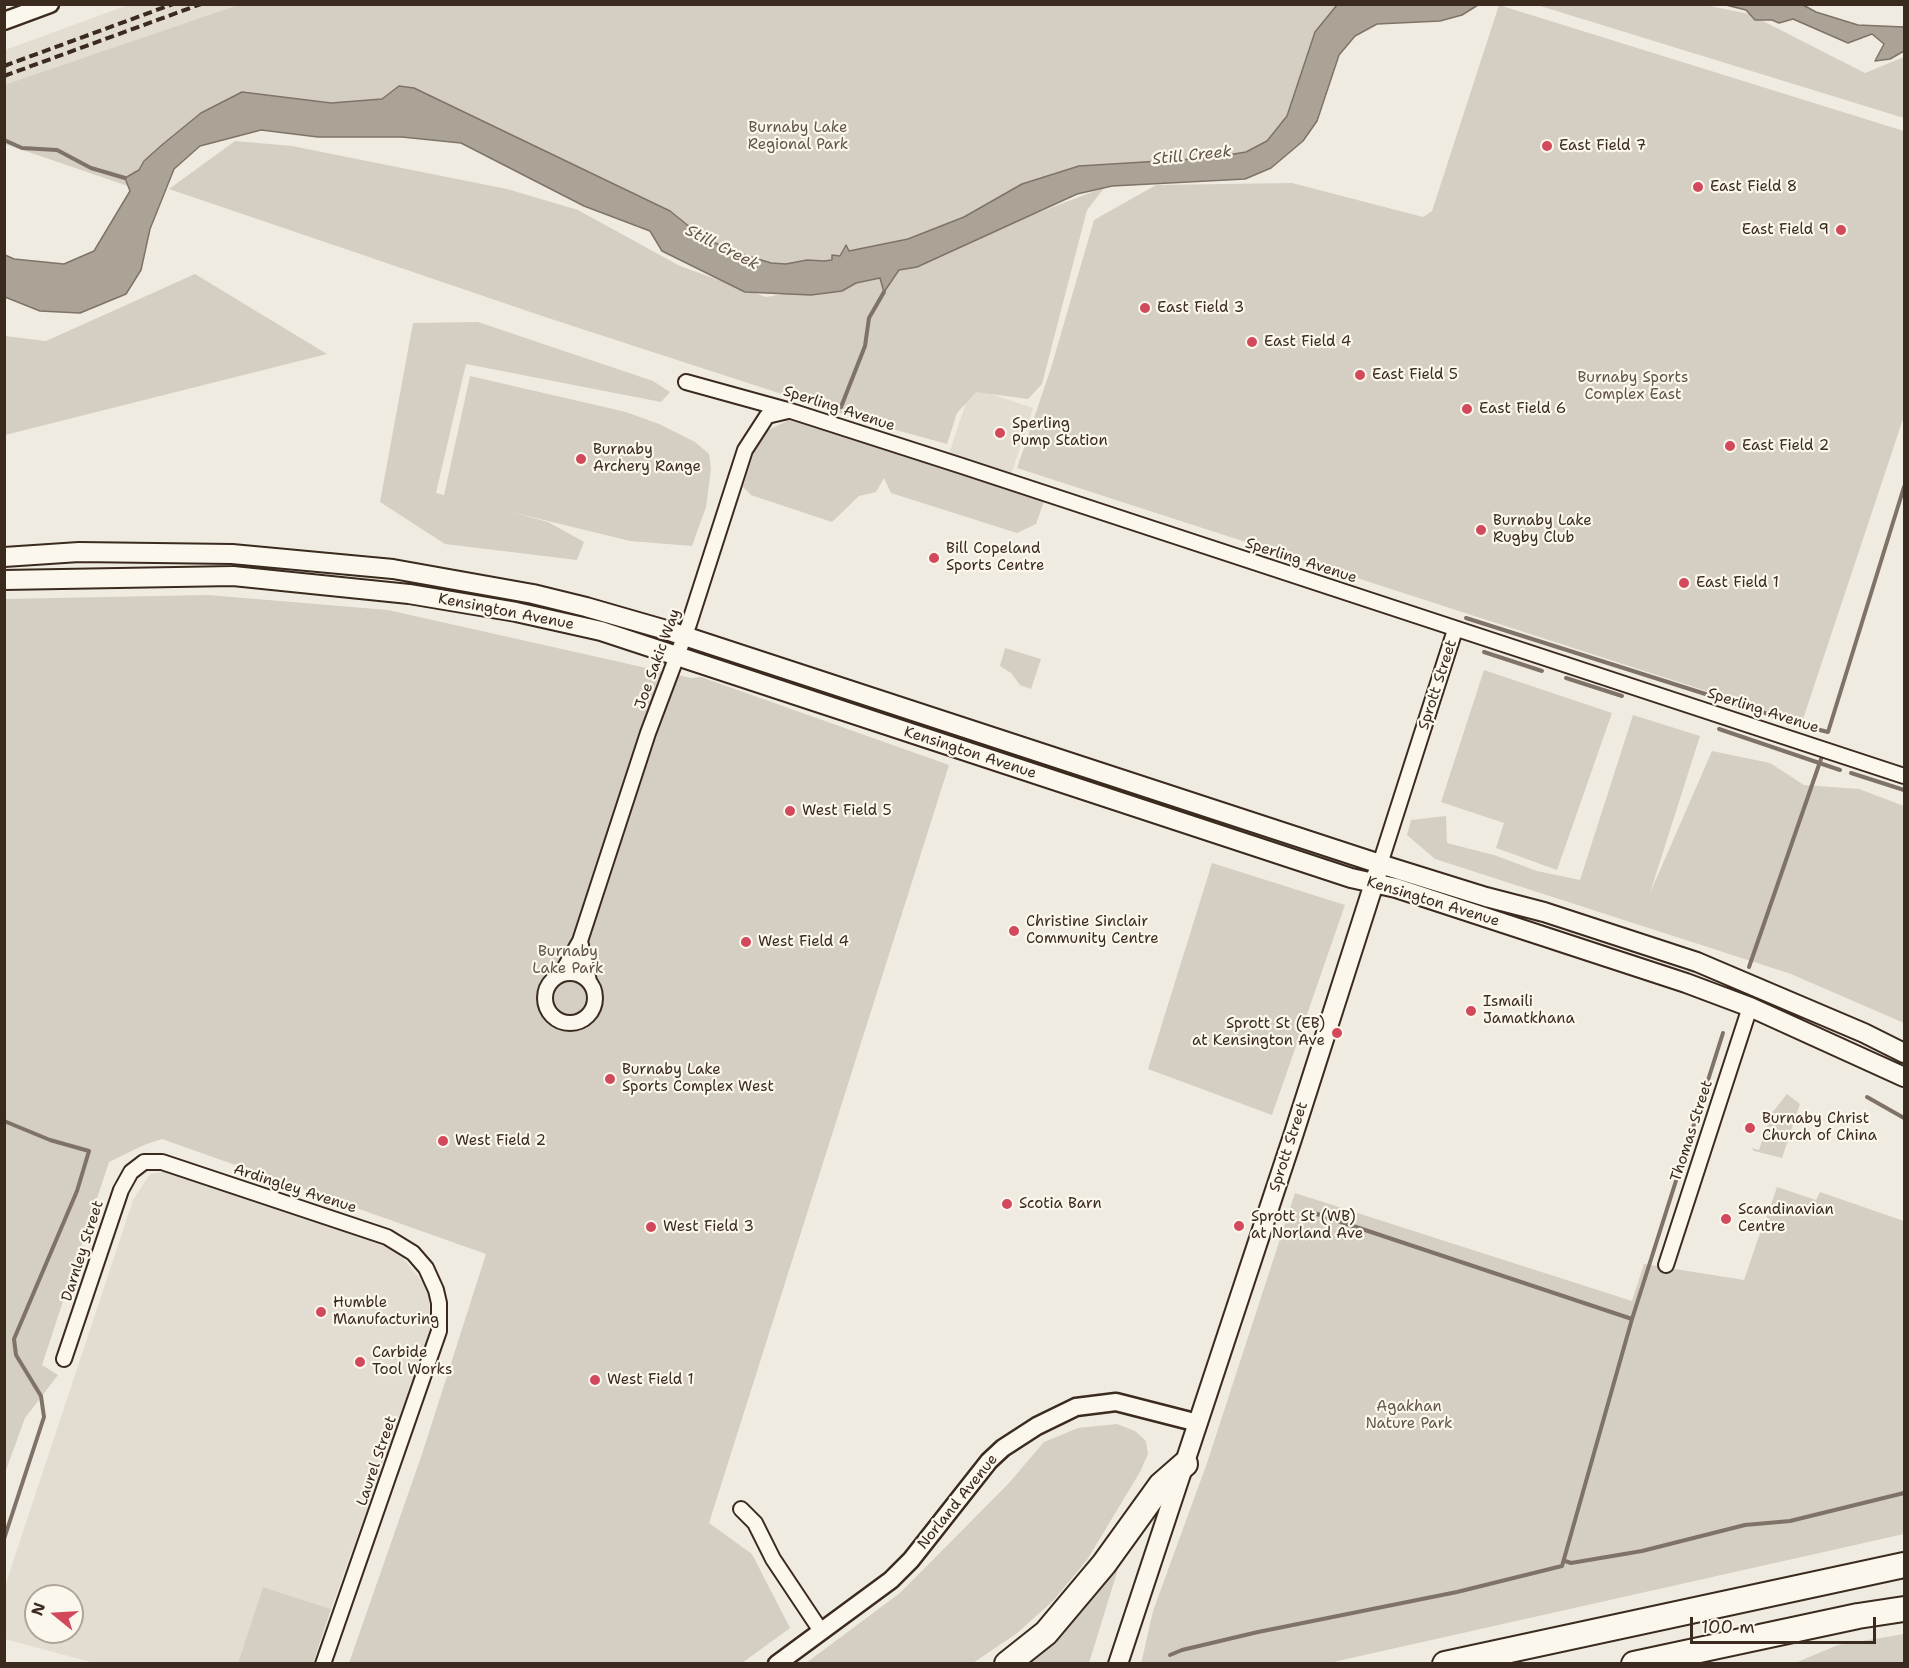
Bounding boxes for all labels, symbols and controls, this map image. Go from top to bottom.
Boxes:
park label: Burnaby Lake Regional Park [748,119,848,154]
place label: East Field 7 [1559,137,1646,155]
marker: East Field 7 [1540,139,1554,153]
water label: Still Creek [1151,142,1233,170]
place label: East Field 8 [1710,178,1797,196]
marker: East Field 8 [1691,180,1705,194]
water label: Still Creek [682,221,762,275]
place label: East Field 9 [1742,221,1829,239]
marker: East Field 9 [1834,223,1848,237]
place label: East Field 3 [1157,299,1244,317]
marker: East Field 3 [1138,301,1152,315]
place label: East Field 4 [1264,333,1351,351]
marker: East Field 4 [1245,335,1259,349]
place label: East Field 5 [1372,366,1458,384]
marker: East Field 5 [1353,368,1367,382]
park label: Burnaby Sports Complex East [1578,369,1688,404]
street label: Sperling Avenue [781,383,897,435]
place label: East Field 6 [1479,400,1566,418]
marker: East Field 6 [1460,402,1474,416]
place label: Sperling Pump Station [1012,415,1108,450]
marker: Sperling Pump Station [993,426,1007,440]
place label: East Field 2 [1742,437,1829,455]
marker: East Field 2 [1723,439,1737,453]
place label: Burnaby Archery Range [593,441,701,476]
marker: Burnaby Archery Range [574,452,588,466]
place label: Burnaby Lake Rugby Club [1493,512,1592,547]
marker: Burnaby Lake Rugby Club [1474,523,1488,537]
street label: Sperling Avenue [1243,535,1359,587]
place label: Bill Copeland Sports Centre [946,540,1044,575]
marker: Bill Copeland Sports Centre [927,551,941,565]
place label: East Field 1 [1696,574,1779,592]
marker: East Field 1 [1677,576,1691,590]
street label: Kensington Avenue [436,590,576,634]
street label: Joe Sakic Way [632,606,684,712]
street label: Sprott Street [1415,638,1461,732]
street label: Sperling Avenue [1705,685,1821,737]
street label: Kensington Avenue [902,723,1038,783]
place label: West Field 5 [802,802,892,820]
marker: West Field 5 [783,804,797,818]
street label: Kensington Avenue [1364,873,1502,931]
place label: Christine Sinclair Community Centre [1026,913,1159,948]
marker: Christine Sinclair Community Centre [1007,924,1021,938]
place label: West Field 4 [758,933,849,951]
marker: West Field 4 [739,935,753,949]
park label: Burnaby Lake Park [532,943,604,978]
place label: Ismaili Jamatkhana [1483,993,1575,1028]
marker: Ismaili Jamatkhana [1464,1004,1478,1018]
place label: Sprott St (EB) at Kensington Ave [1192,1015,1325,1050]
marker: Sprott St (EB) at Kensington Ave [1330,1026,1344,1040]
place label: Burnaby Lake Sports Complex West [622,1061,774,1096]
marker: Burnaby Lake Sports Complex West [603,1072,617,1086]
street label: Thomas Street [1667,1078,1717,1184]
street label: Sprott Street [1266,1100,1312,1194]
place label: Burnaby Christ Church of China [1762,1110,1877,1145]
marker: Burnaby Christ Church of China [1743,1121,1757,1135]
place label: West Field 2 [455,1132,546,1150]
marker: West Field 2 [436,1134,450,1148]
street label: Ardingley Avenue [231,1161,359,1217]
place label: Scotia Barn [1019,1195,1102,1213]
marker: Scotia Barn [1000,1197,1014,1211]
street label: Darnley Street [58,1198,108,1304]
place label: Scandinavian Centre [1738,1201,1834,1236]
place label: Sprott St (WB) at Norland Ave [1251,1208,1363,1243]
marker: Scandinavian Centre [1719,1212,1733,1226]
place label: West Field 3 [663,1218,754,1236]
marker: Sprott St (WB) at Norland Ave [1232,1219,1246,1233]
marker: West Field 3 [644,1220,658,1234]
place label: Humble Manufacturing [333,1294,439,1329]
marker: Humble Manufacturing [314,1305,328,1319]
place label: Carbide Tool Works [372,1344,452,1379]
marker: Carbide Tool Works [353,1355,367,1369]
place label: West Field 1 [607,1371,694,1389]
marker: West Field 1 [588,1373,602,1387]
park label: Agakhan Nature Park [1365,1398,1453,1433]
street label: Laurel Street [353,1414,401,1508]
street label: Norland Avenue [914,1451,1002,1553]
north arrow [24,1584,84,1644]
text: N [26,1600,50,1618]
scale bar [1693,1605,1879,1643]
text: 100 m [1701,1615,1755,1639]

